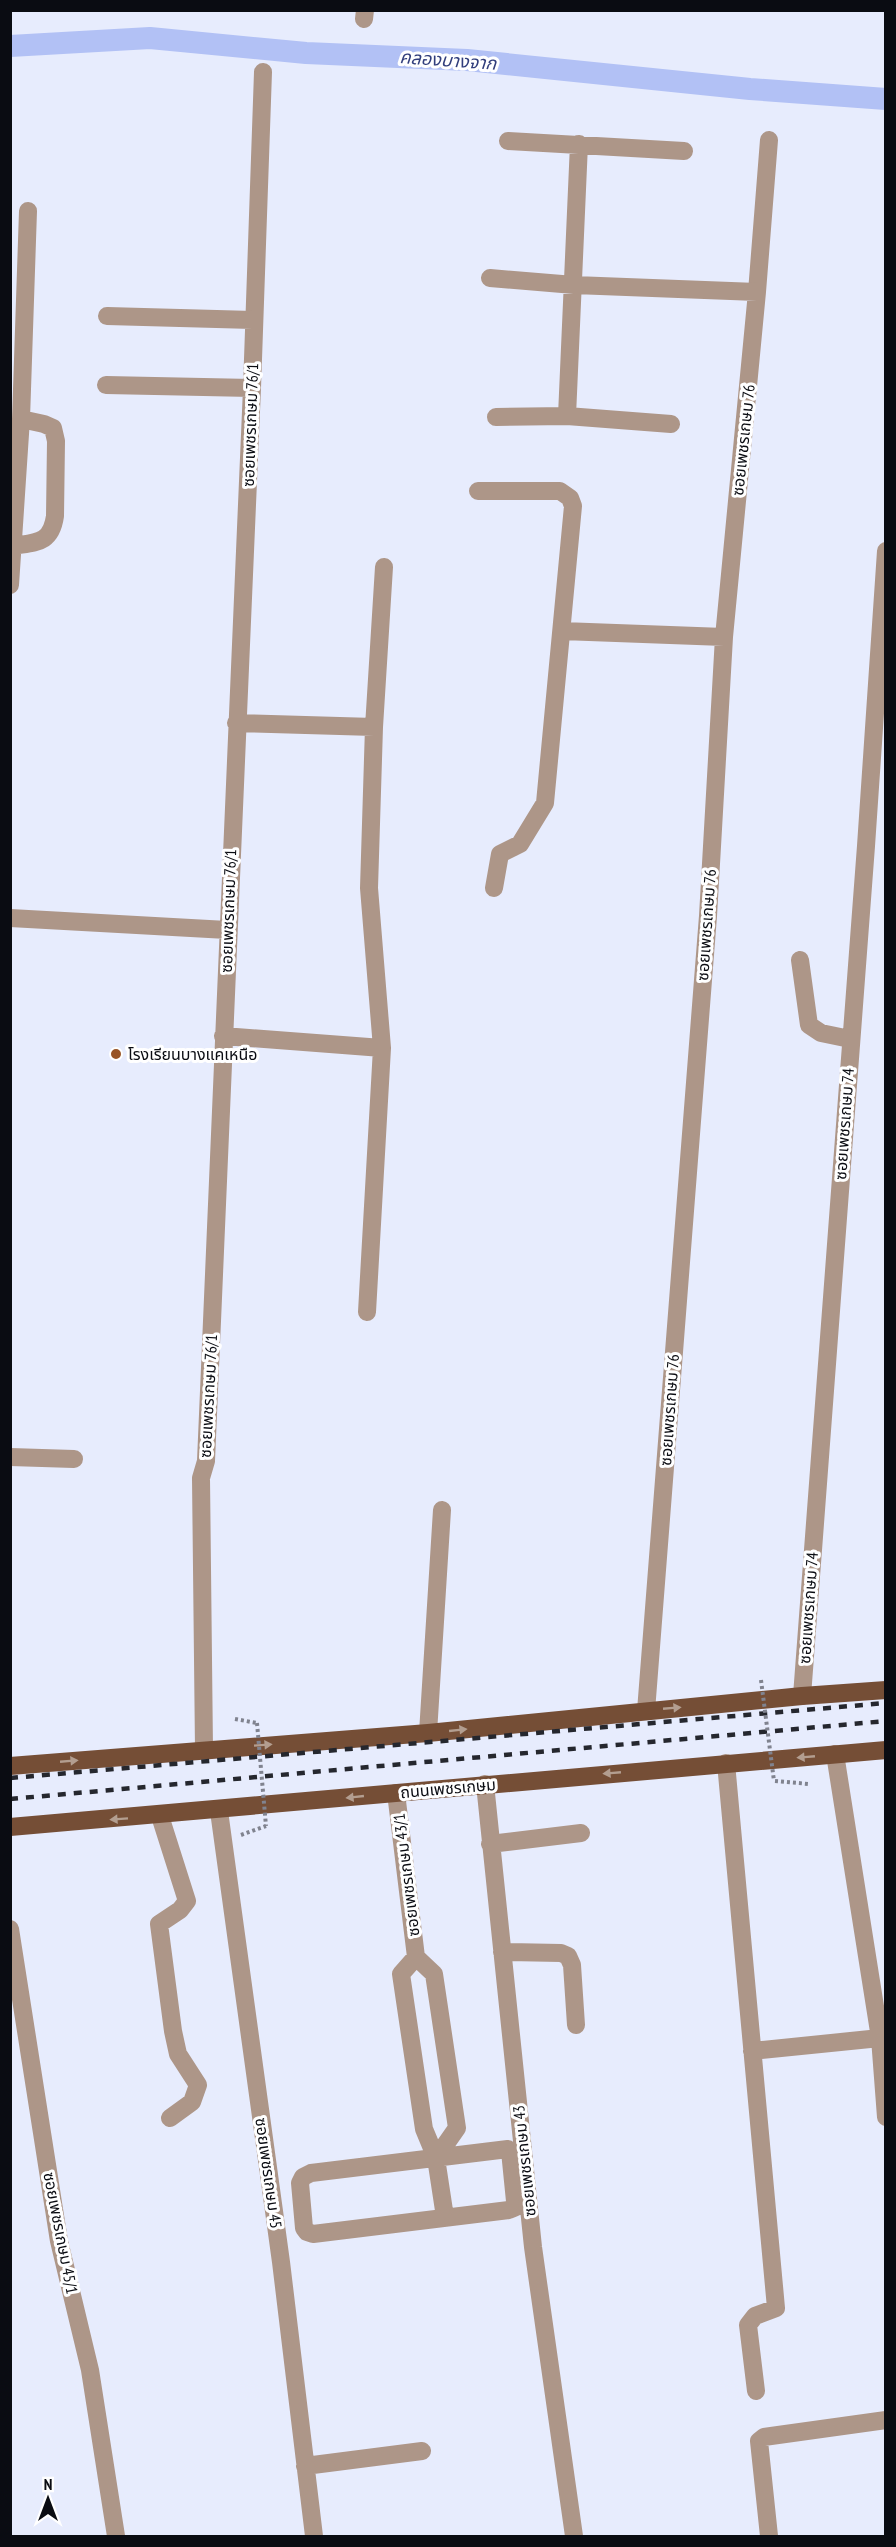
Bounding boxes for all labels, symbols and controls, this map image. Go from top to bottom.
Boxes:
water label: คลองบางจาก [399,45,498,75]
street label: ซอยเพชรเกษม 76/1 [238,363,262,487]
street label: ซอยเพชรเกษม 76 [727,383,759,497]
street label: ซอยเพชรเกษม 76/1 [216,849,240,973]
street label: ซอยเพชรเกษม 76 [692,868,720,982]
place label: โรงเรียนบางแคเหนือ [128,1044,257,1064]
marker: โรงเรียนบางแคเหนือ [109,1047,123,1061]
street label: ซอยเพชรเกษม 74 [830,1067,858,1181]
street label: ซอยเพชรเกษม 76/1 [195,1334,221,1458]
street label: ซอยเพชรเกษม 76 [655,1353,683,1467]
street label: ซอยเพชรเกษม 74 [794,1551,822,1665]
one-way arrow [663,1703,682,1713]
one-way arrow [448,1725,467,1735]
one-way arrow [254,1740,273,1750]
one-way arrow [797,1752,816,1762]
one-way arrow [59,1756,78,1766]
one-way arrow [602,1768,621,1778]
street label: ถนนเพชรเกษม [399,1774,497,1802]
one-way arrow [346,1792,365,1802]
street label: ซอยเพชรเกษม 43/1 [389,1812,423,1938]
one-way arrow [110,1814,129,1824]
street label: ซอยเพชรเกษม 43 [508,2104,540,2218]
street label: ซอยเพชรเกษม 45 [251,2116,287,2230]
street label: ซอยเพชรเกษม 45/1 [39,2170,83,2296]
north arrow [18,2469,78,2529]
text: N [44,2474,52,2494]

